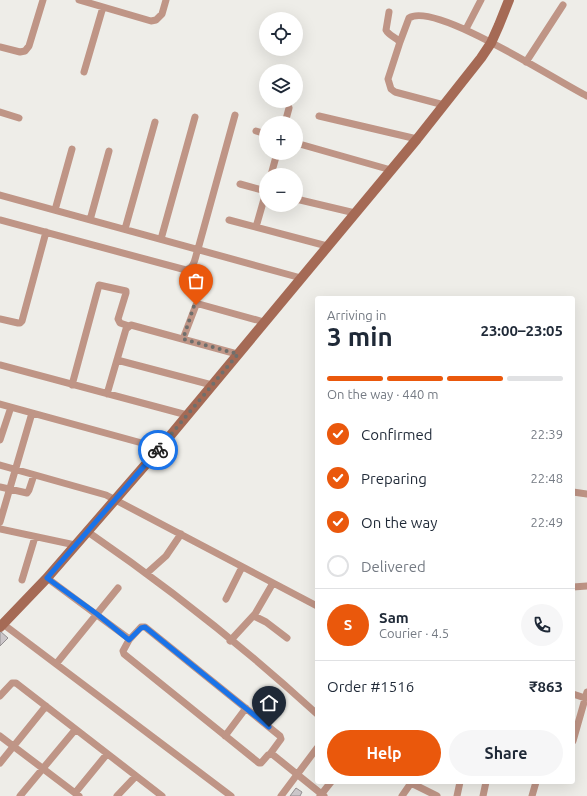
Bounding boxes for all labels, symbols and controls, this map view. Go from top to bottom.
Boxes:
map controls [259,12,303,212]
button: locate [259,12,303,56]
button: layers [259,64,303,108]
button: + [259,116,303,160]
button: − [259,168,303,212]
pin [179,264,213,305]
icon: bag [185,270,207,292]
text: Arriving in [327,308,386,322]
text: 3 min [327,322,393,351]
text: 23:00–23:05 [480,322,563,339]
text: On the way · 440 m [327,387,439,401]
icon: check [327,423,349,445]
text: Confirmed [361,426,433,443]
text: 22:39 [530,427,563,441]
courier [138,430,178,470]
icon: bike [147,439,169,461]
icon: check [327,467,349,489]
text: Preparing [361,470,427,487]
text: 22:48 [530,471,563,485]
icon: check [327,511,349,533]
text: On the way [361,514,437,531]
text: 22:49 [530,515,563,529]
text: Delivered [361,558,426,575]
button: phone [521,604,563,646]
text: Sam [379,609,409,626]
text: S [344,616,352,633]
text: Courier · 4.5 [379,626,449,640]
text: Order #1516 [327,678,414,695]
text: ₹863 [529,678,563,695]
pin [252,686,286,727]
icon: home [258,692,280,714]
button: Help [327,730,441,776]
button: Share [449,730,563,776]

